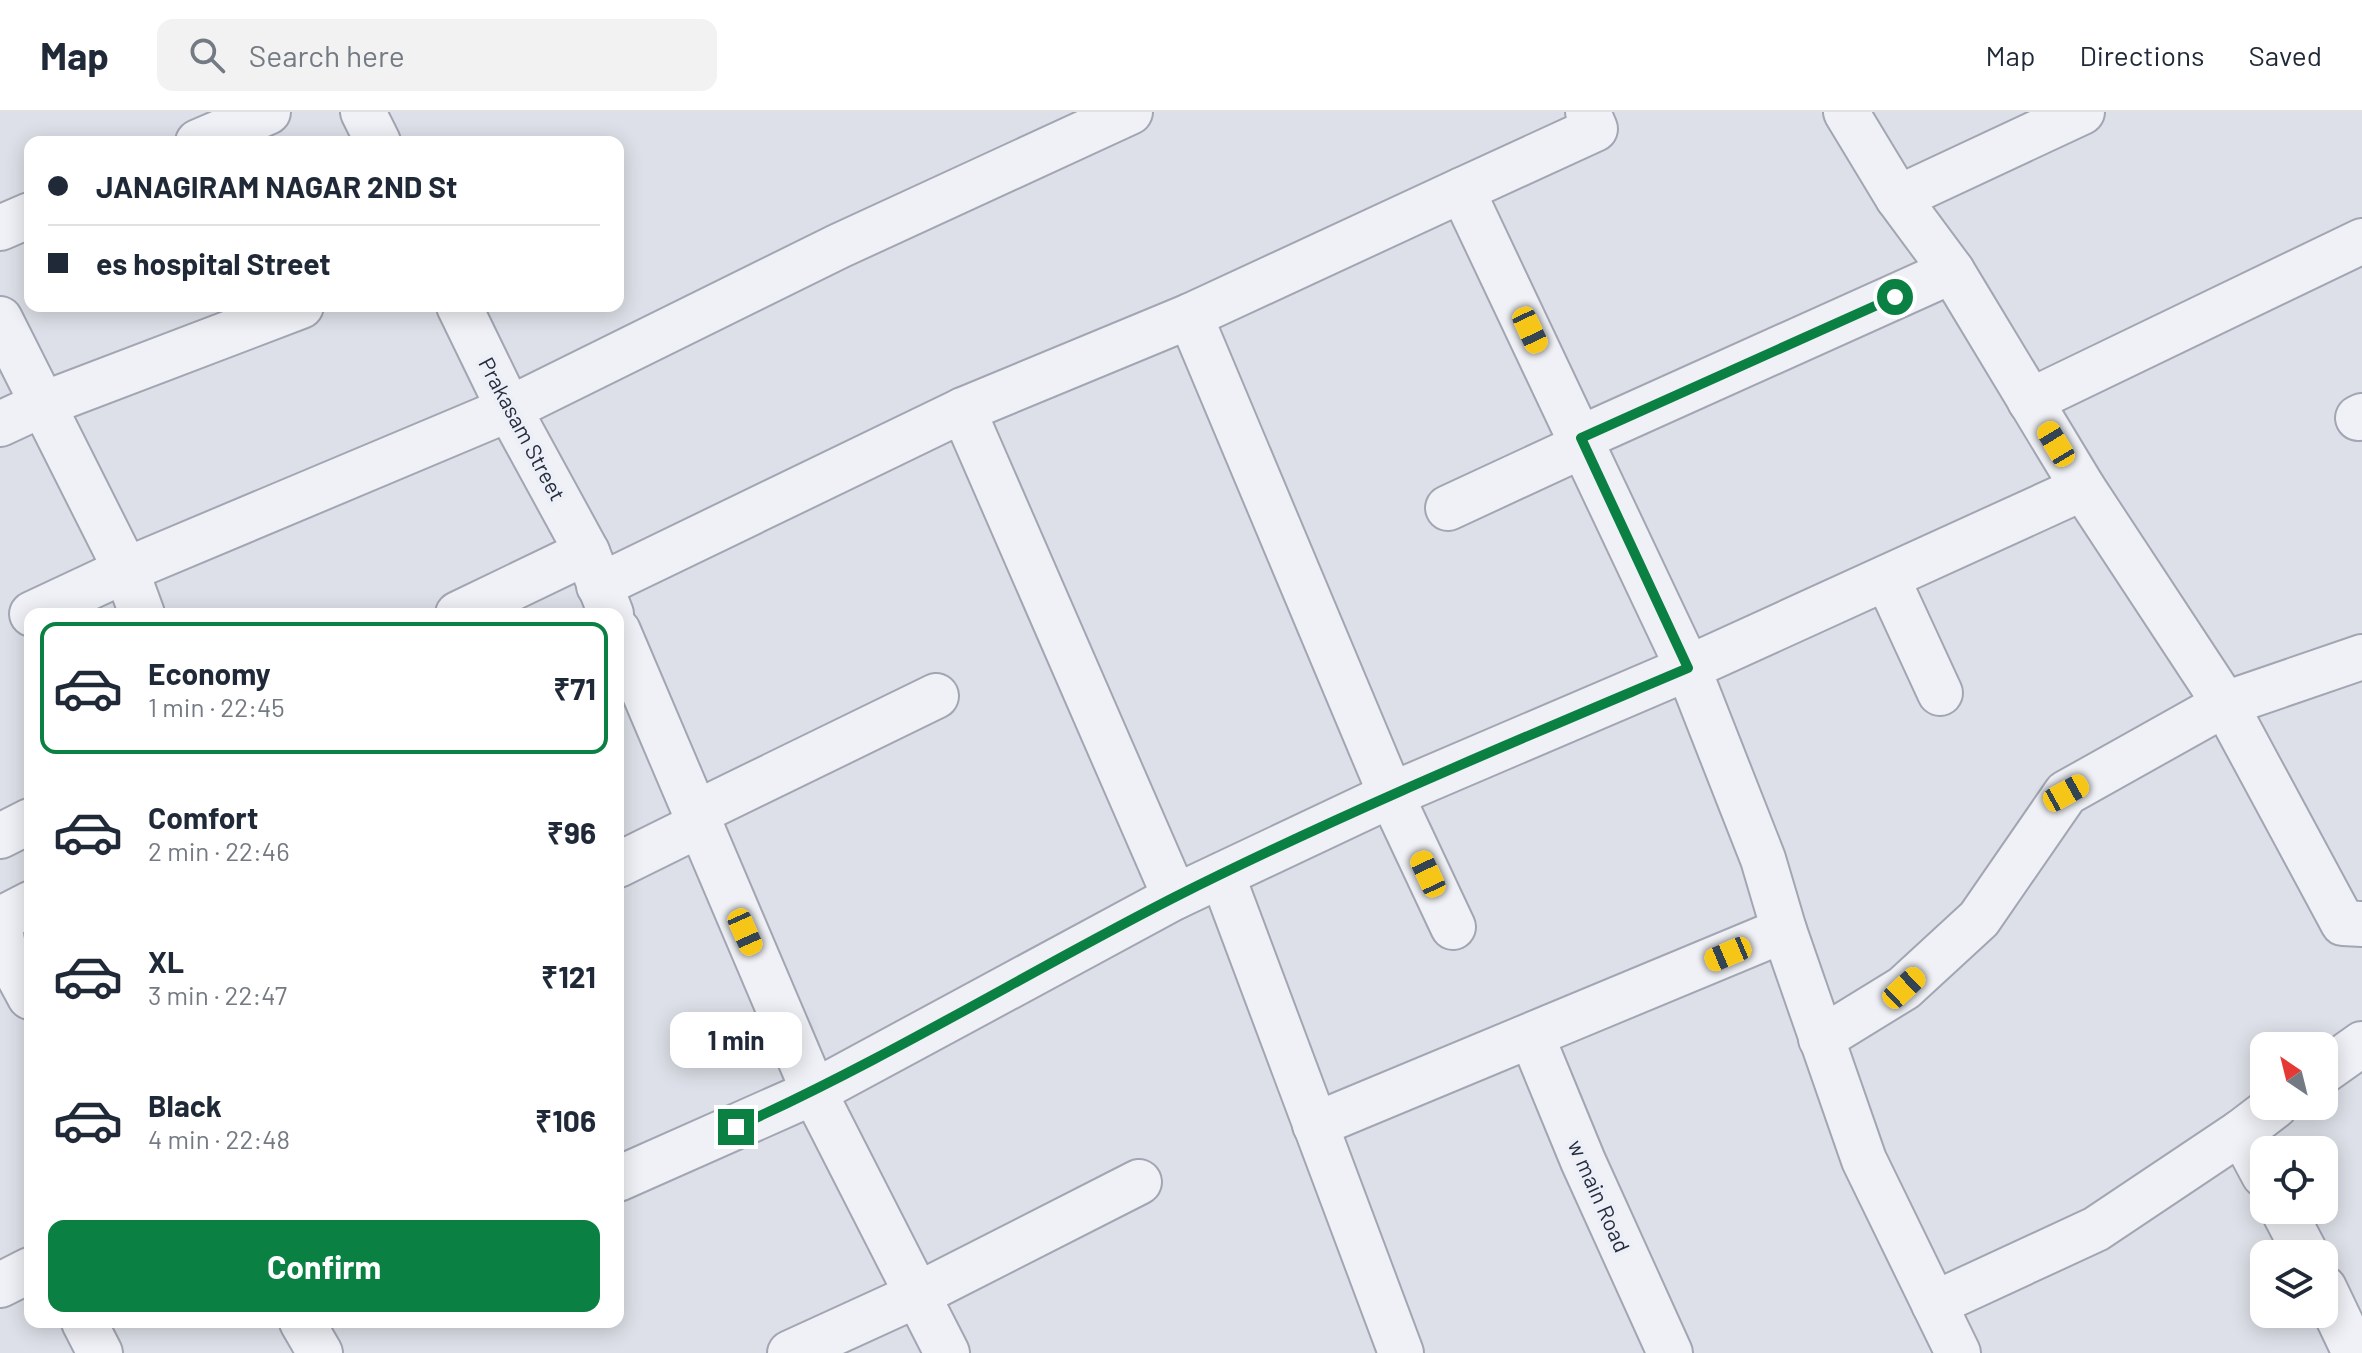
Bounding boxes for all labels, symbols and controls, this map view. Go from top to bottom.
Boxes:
search box [157,19,717,91]
text: Map [40,32,109,78]
icon: search [185,33,229,77]
text: Search here [249,37,405,73]
text: Map [1986,38,2035,72]
text: Directions [2079,38,2205,72]
text: Saved [2249,38,2322,72]
text: JANAGIRAM NAGAR 2ND St [96,168,457,204]
text: es hospital Street [96,245,331,281]
route start [1877,279,1913,315]
car [1509,303,1551,357]
street label: Prakasam Street [474,352,572,505]
car [2033,417,2079,471]
icon: car [52,652,124,724]
text: Economy [148,655,271,691]
text: ₹71 [553,670,596,706]
text: 1 min · 22:45 [148,691,285,722]
car [2039,771,2093,815]
icon: car [52,796,124,868]
text: Comfort [148,799,258,835]
text: ₹96 [547,814,596,850]
text: 2 min · 22:46 [148,835,290,866]
car [1407,847,1449,901]
car [724,905,766,959]
car [1701,934,1755,974]
icon: car [52,940,124,1012]
text: XL [148,943,184,979]
text: ₹121 [541,958,596,994]
car [1878,963,1930,1013]
text: 3 min · 22:47 [148,979,287,1010]
callout: 1 min [670,1011,802,1067]
text: 1 min [708,1024,764,1055]
north arrow [2250,1032,2338,1120]
map controls [2250,1032,2338,1328]
icon: car [52,1084,124,1156]
text: Black [148,1087,222,1123]
text: ₹106 [535,1102,596,1138]
route end [718,1109,754,1145]
text: 4 min · 22:48 [148,1123,290,1154]
street label: w main Road [1564,1135,1636,1256]
button: locate [2250,1136,2338,1224]
button: Confirm [48,1220,600,1312]
button: layers [2250,1240,2338,1328]

